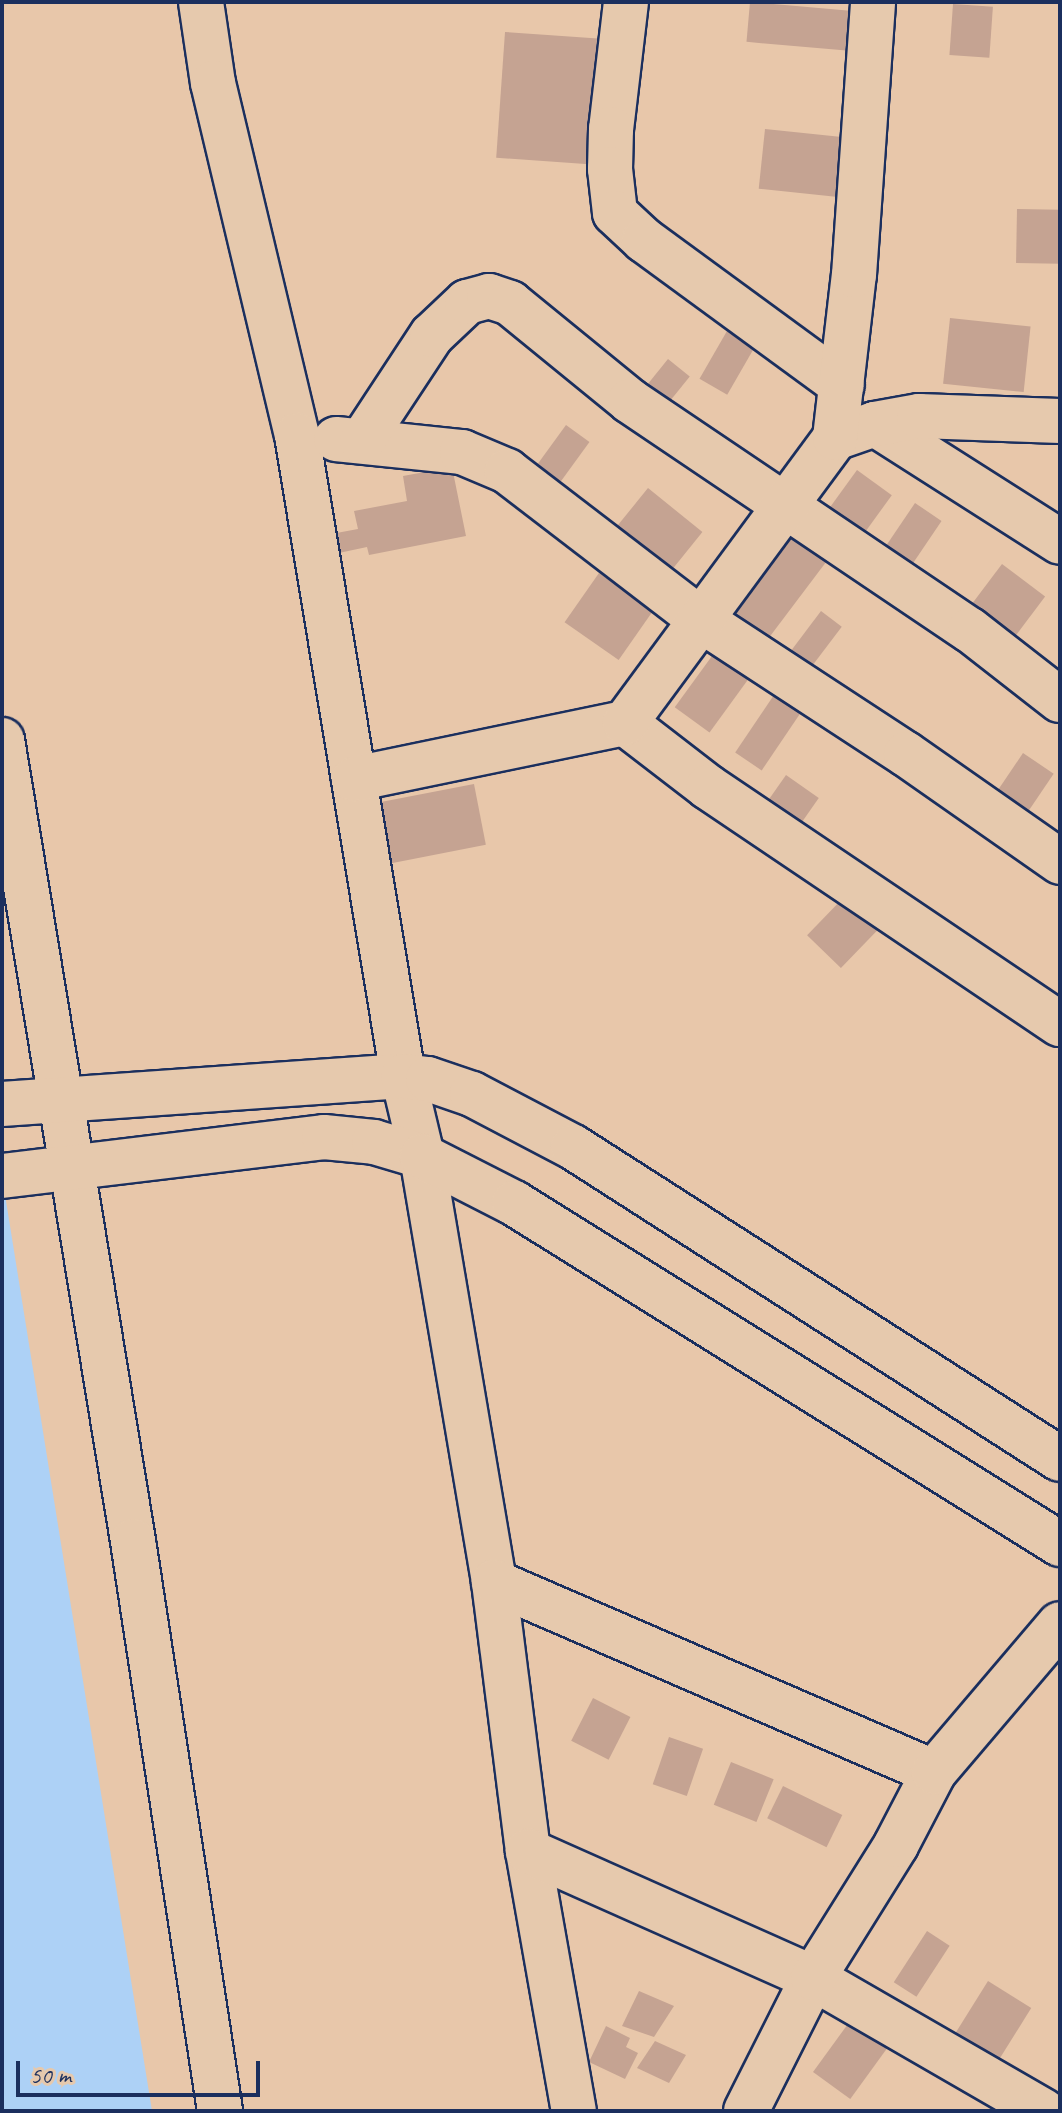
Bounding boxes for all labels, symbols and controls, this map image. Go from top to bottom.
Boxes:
scale bar [20,2045,264,2095]
text: 50 m [30,2060,71,2090]

